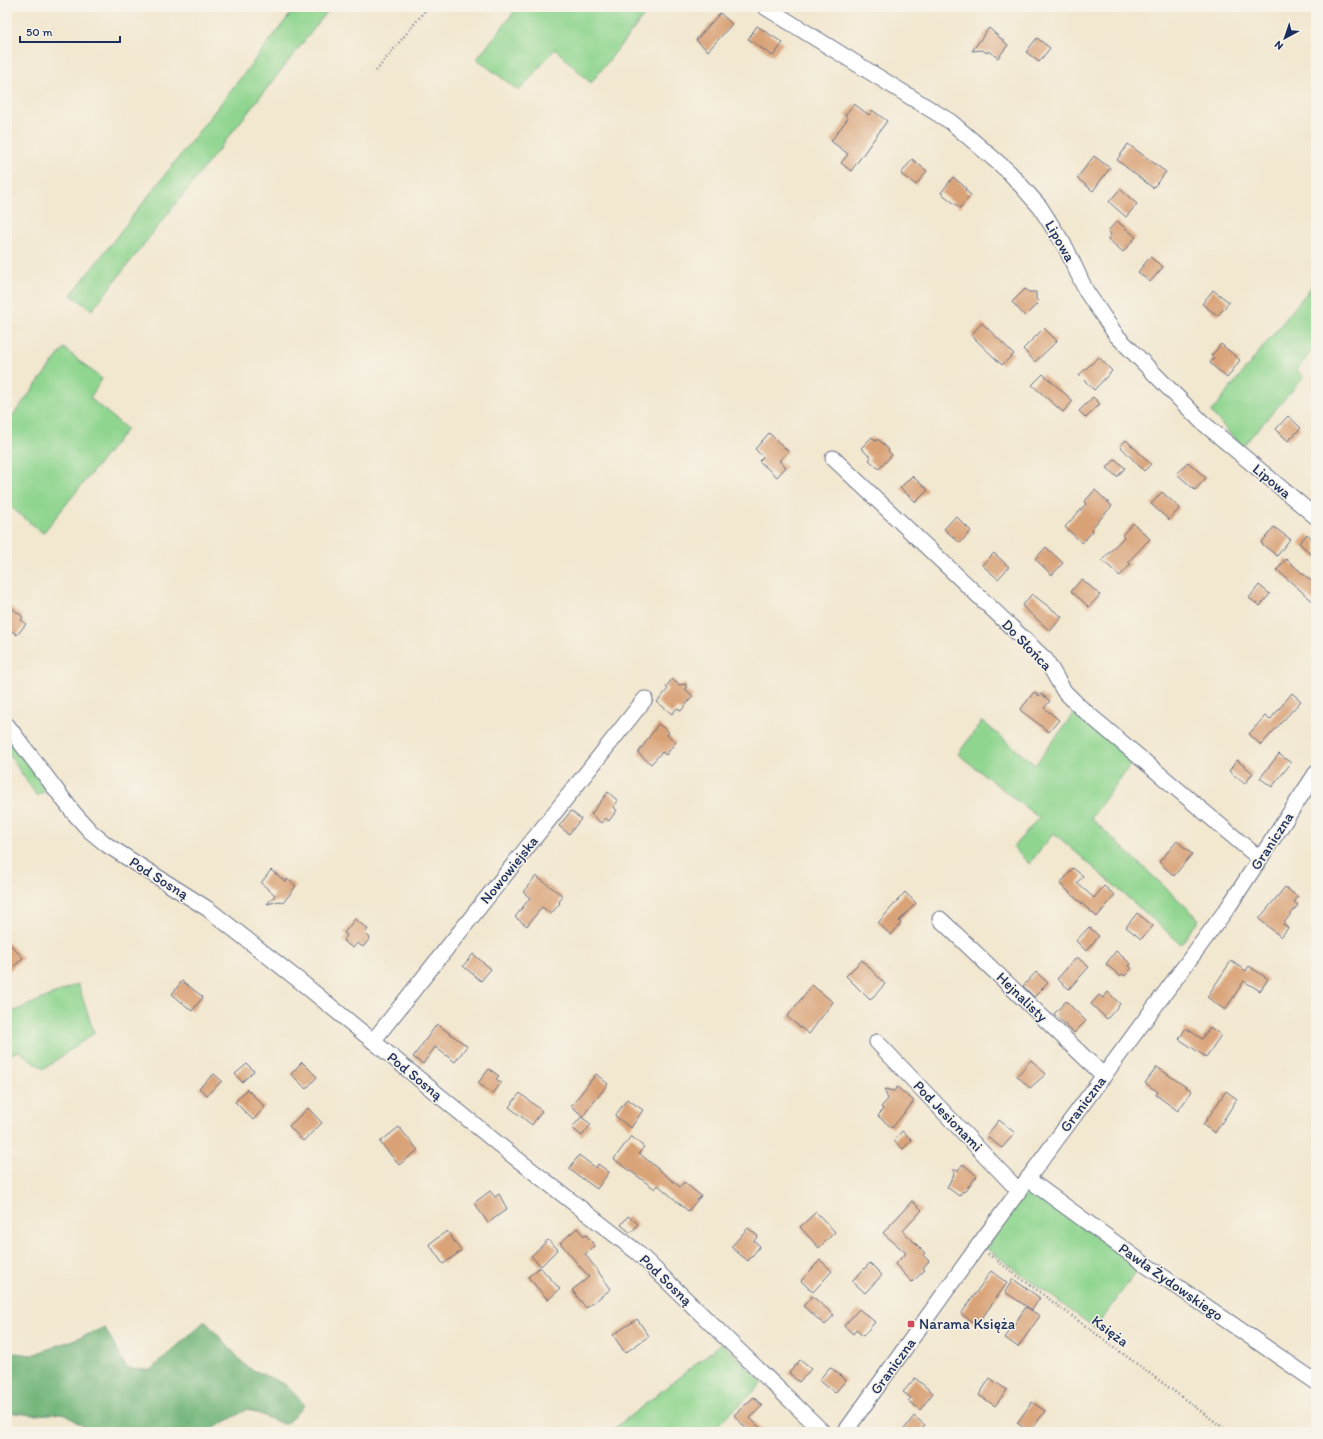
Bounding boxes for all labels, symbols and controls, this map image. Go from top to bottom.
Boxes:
scale bar [20,18,120,44]
north arrow [1265,18,1305,58]
text: 50 m [26,25,52,39]
text: N [1272,38,1286,53]
street label: Lipowa [1041,217,1079,265]
street label: Lipowa [1249,460,1295,502]
street label: Do Słońca [998,616,1056,675]
street label: Graniczna [1247,808,1298,873]
street label: Nowowiejska [476,832,542,908]
street label: Pod Sosną [126,853,192,903]
street label: Hejnalisty [993,968,1051,1026]
street label: Pod Sosną [383,1048,447,1104]
street label: Graniczna [1056,1072,1110,1136]
street label: Pod Jesionami [910,1077,986,1155]
street label: Pawła Żydowskiego [1115,1239,1227,1325]
street label: Pod Sosną [636,1250,696,1310]
street label: Księża [1088,1311,1132,1351]
place label: Narama Księża [919,1315,1016,1333]
marker: Narama Księża [906,1319,916,1329]
street label: Graniczna [866,1334,920,1398]

